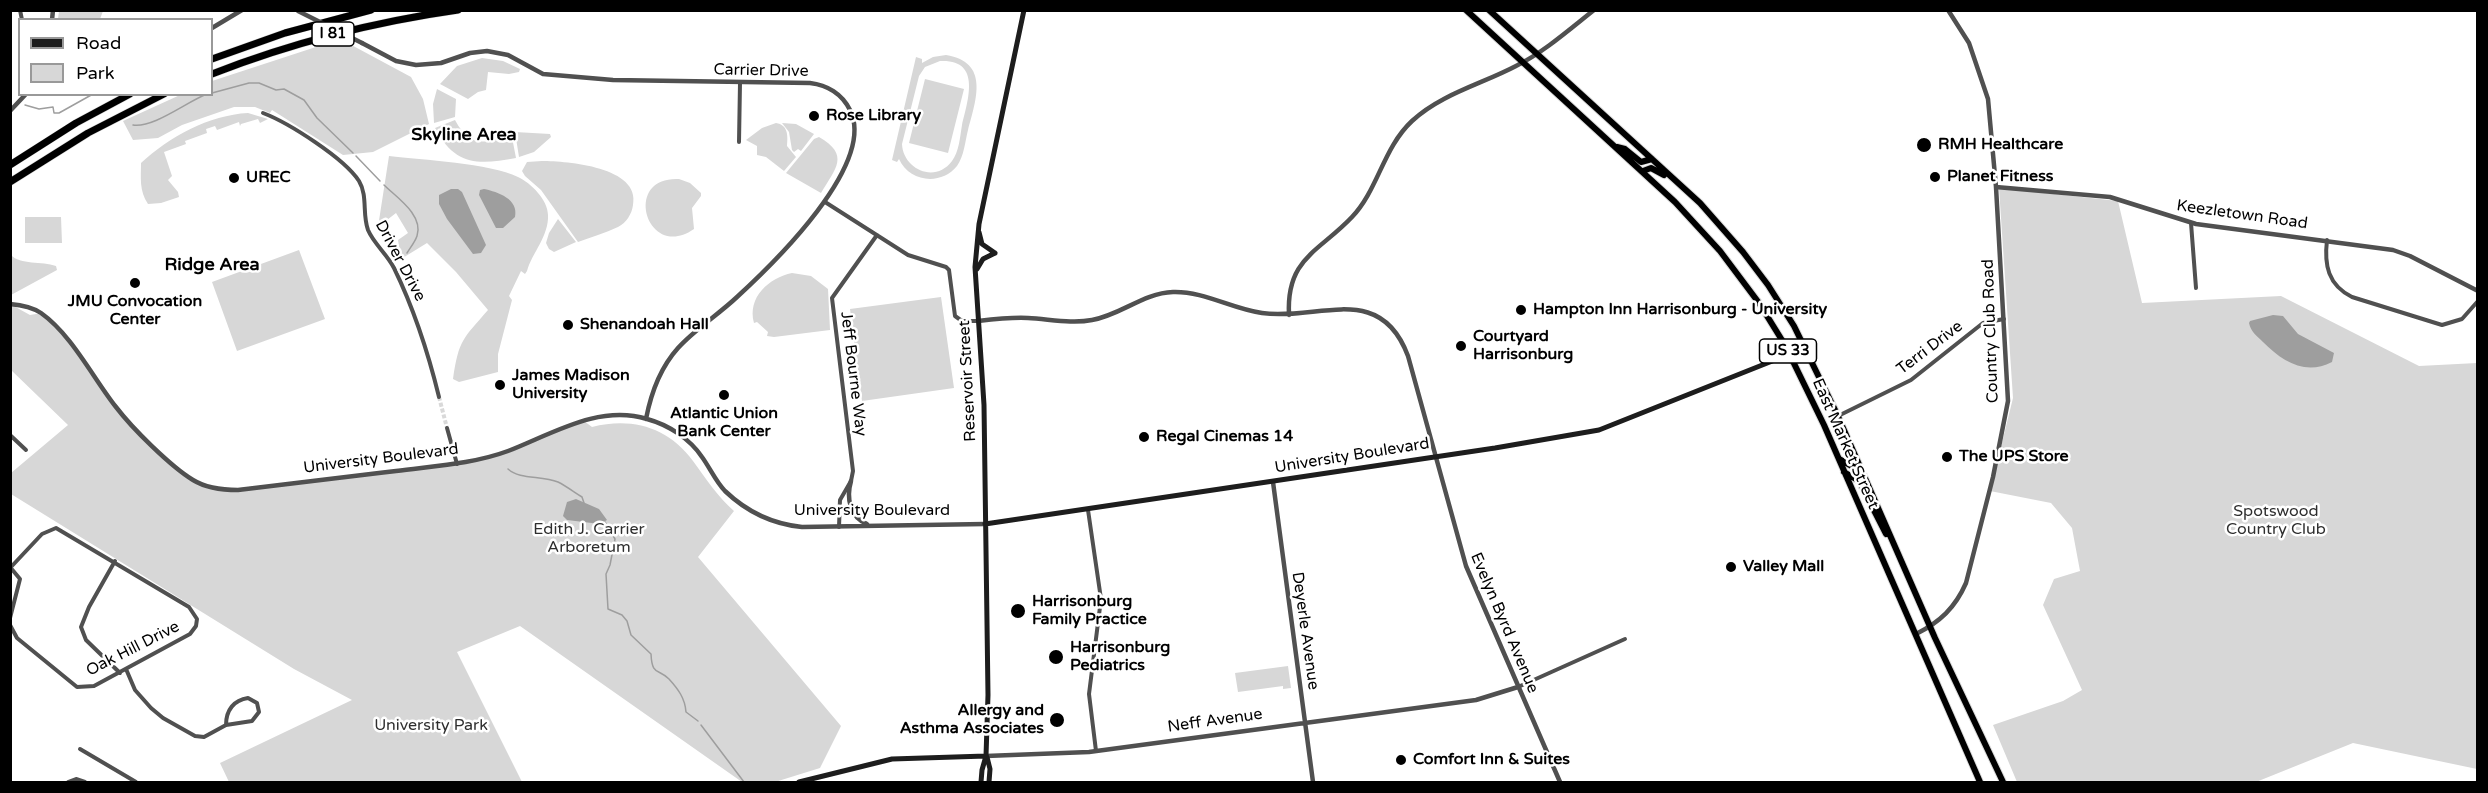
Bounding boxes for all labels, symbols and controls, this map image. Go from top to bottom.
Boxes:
legend [18,18,213,96]
road number: I 81 [312,22,354,46]
text: Road [76,32,121,54]
street label: Carrier Drive [713,61,809,81]
text: Park [76,62,114,84]
place label: Rose Library [826,106,921,126]
marker: Rose Library [807,109,821,123]
district label: Skyline Area [411,124,517,146]
place label: RMH Healthcare [1938,135,2063,155]
marker: RMH Healthcare [1915,136,1933,154]
place label: Planet Fitness [1947,167,2054,187]
place label: UREC [246,168,291,188]
marker: Planet Fitness [1928,170,1942,184]
marker: UREC [227,171,241,185]
street label: Keezletown Road [2175,196,2309,234]
street label: Driver Drive [371,217,429,305]
district label: Ridge Area [164,254,260,276]
street label: Country Club Road [1979,259,2003,403]
marker: JMU Convocation Center [128,276,142,290]
place label: JMU Convocation Center [68,292,202,330]
place label: Hampton Inn Harrisonburg - University [1533,300,1827,320]
marker: Hampton Inn Harrisonburg - University [1514,303,1528,317]
street label: Jeff Bourne Way [836,310,870,438]
place label: Shenandoah Hall [580,315,709,335]
street label: Terri Drive [1893,317,1967,379]
marker: Shenandoah Hall [561,318,575,332]
street label: Reservoir Street [955,320,981,442]
place label: Courtyard Harrisonburg [1473,327,1573,365]
marker: Courtyard Harrisonburg [1454,339,1468,353]
road number: US 33 [1760,339,1816,363]
place label: James Madison University [512,366,630,404]
street label: East Market Street [1808,376,1882,512]
marker: James Madison University [493,378,507,392]
marker: Atlantic Union Bank Center [717,388,731,402]
place label: Atlantic Union Bank Center [670,404,778,442]
place label: Regal Cinemas 14 [1156,427,1293,447]
marker: Regal Cinemas 14 [1137,430,1151,444]
street label: University Boulevard [1273,434,1431,478]
street label: University Boulevard [302,440,460,478]
place label: The UPS Store [1959,447,2069,467]
marker: The UPS Store [1940,450,1954,464]
street label: University Boulevard [794,501,950,521]
park label: Spotswood Country Club [2226,502,2326,540]
park label: Edith J. Carrier Arboretum [533,520,645,558]
street label: Evelyn Byrd Avenue [1466,550,1542,696]
place label: Valley Mall [1743,557,1824,577]
marker: Valley Mall [1724,560,1738,574]
street label: Deyerle Avenue [1287,571,1323,691]
place label: Harrisonburg Family Practice [1032,592,1147,630]
marker: Harrisonburg Family Practice [1009,602,1027,620]
street label: Oak Hill Drive [83,617,183,681]
place label: Harrisonburg Pediatrics [1070,638,1170,676]
marker: Harrisonburg Pediatrics [1047,648,1065,666]
place label: Allergy and Asthma Associates [900,701,1044,739]
street label: Neff Avenue [1166,705,1264,737]
marker: Allergy and Asthma Associates [1048,711,1066,729]
park label: University Park [374,716,488,736]
place label: Comfort Inn & Suites [1413,750,1570,770]
marker: Comfort Inn & Suites [1394,753,1408,767]

